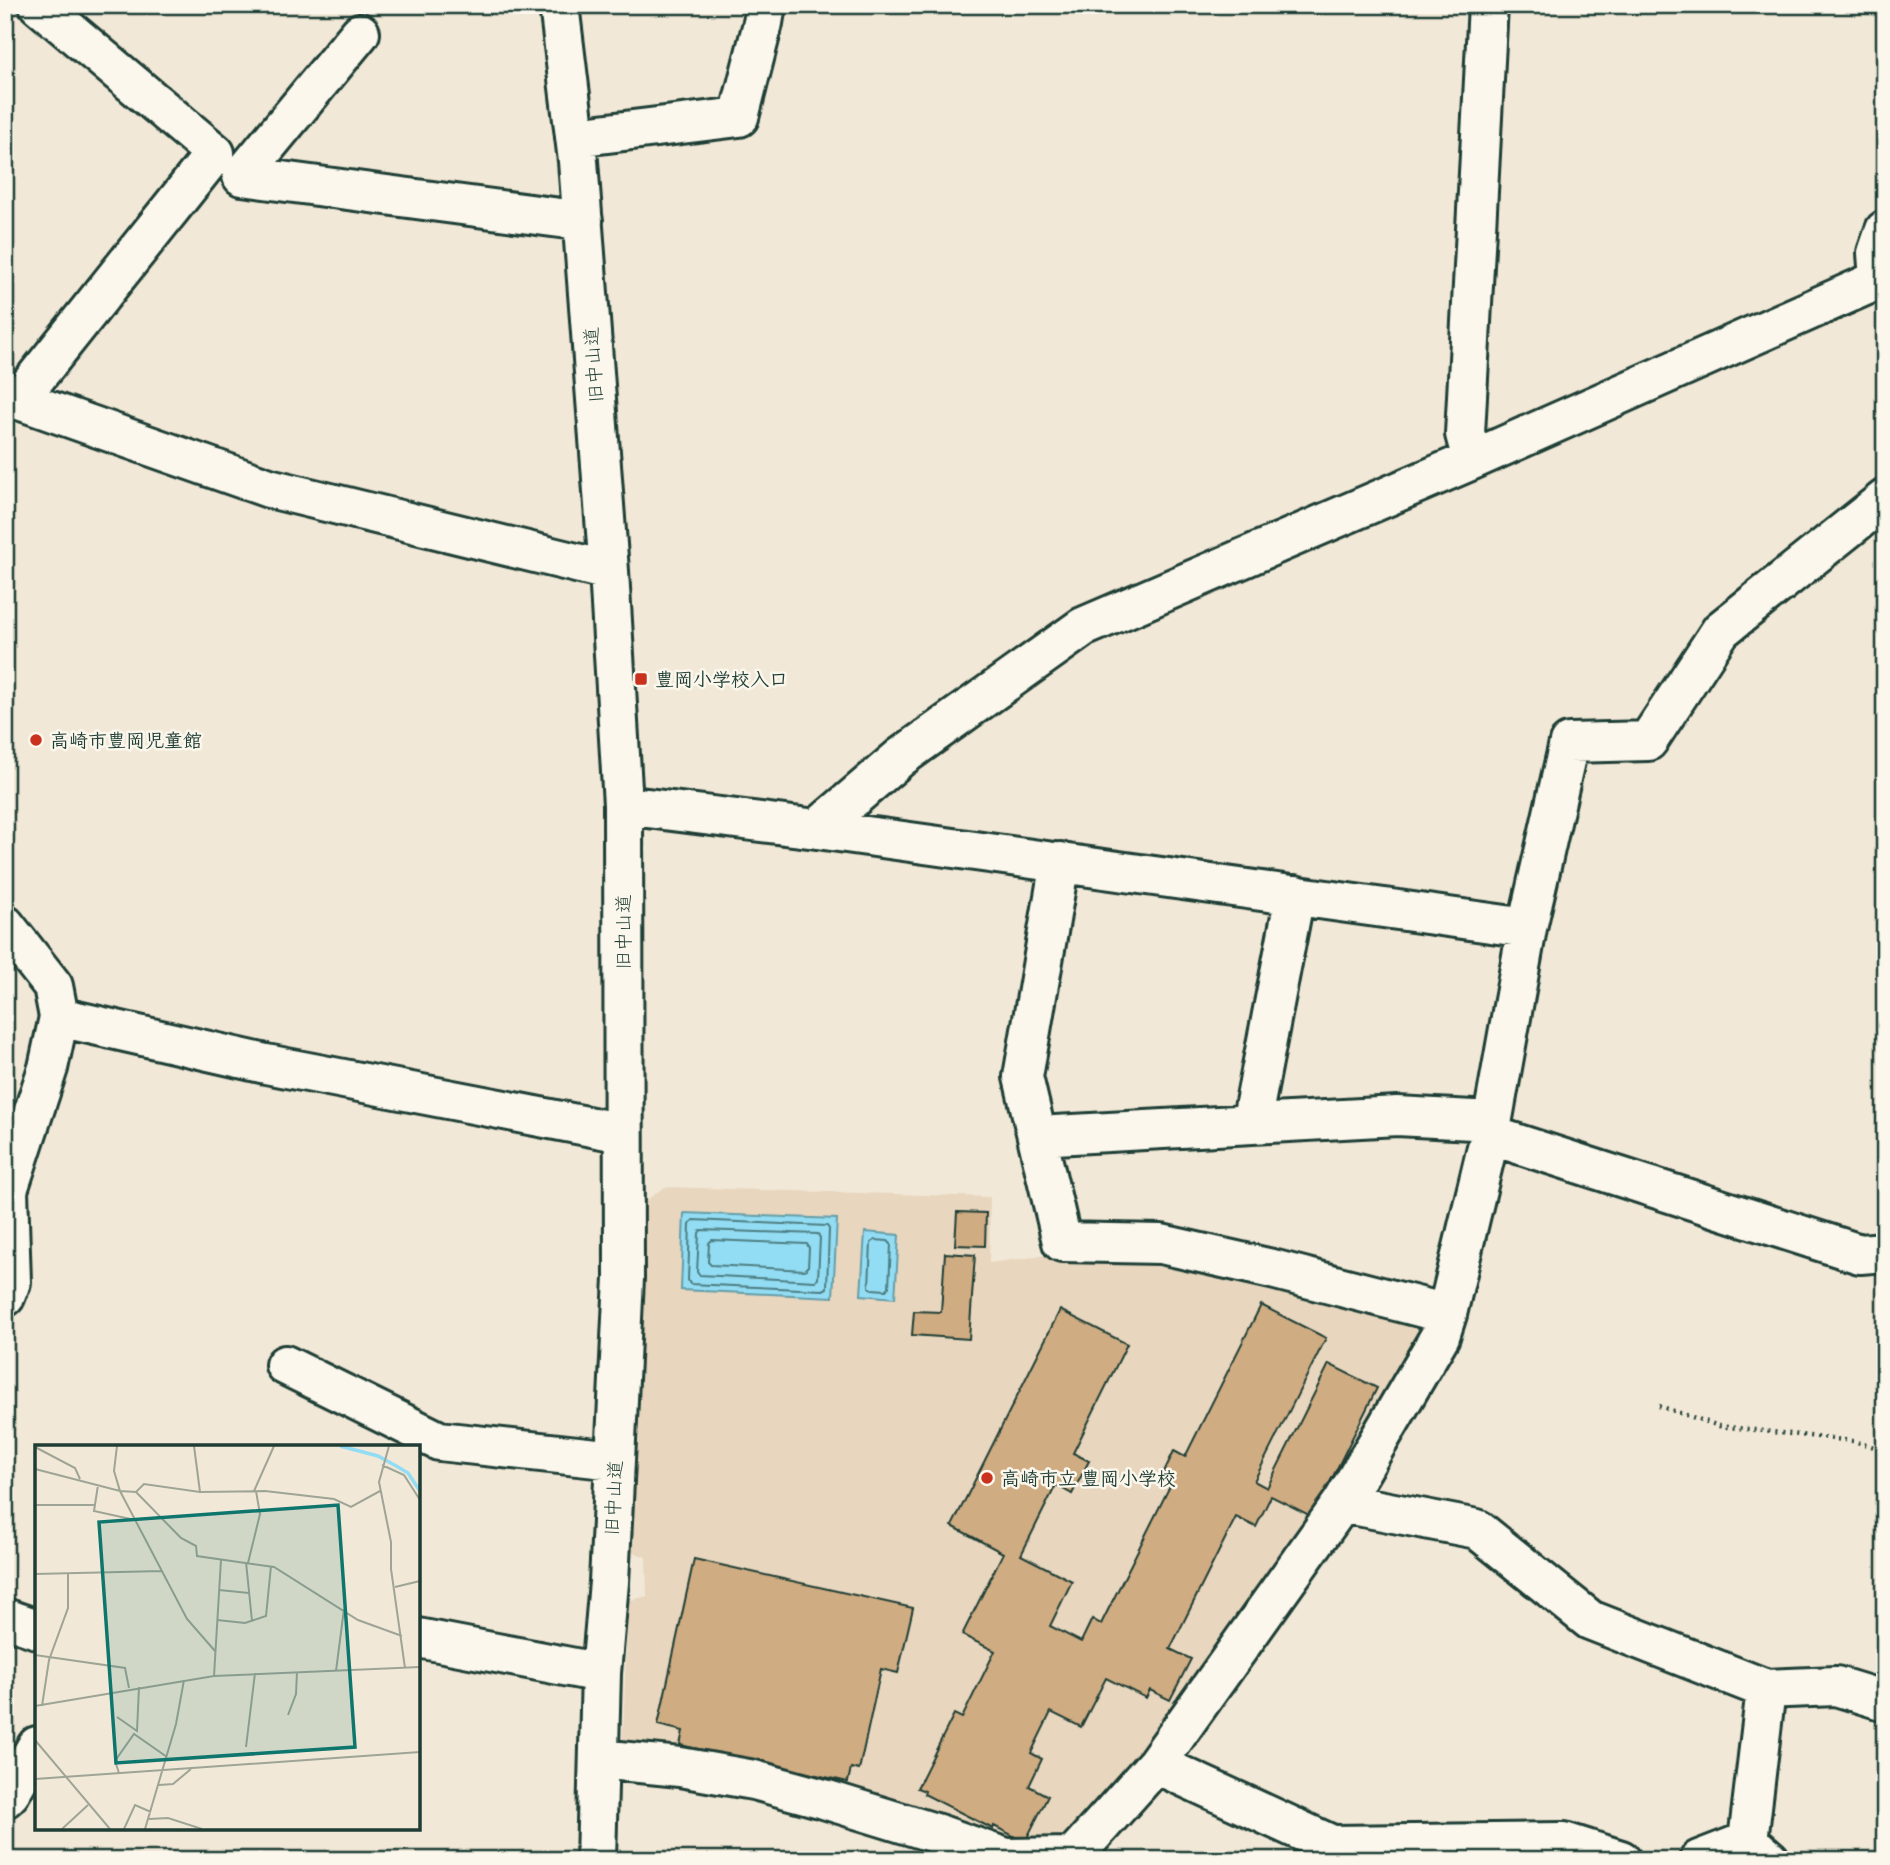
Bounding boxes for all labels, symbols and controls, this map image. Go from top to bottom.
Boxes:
street label: 旧中山道 [579,326,609,404]
place label: 豊岡小学校入口 [655,668,788,692]
marker: 豊岡小学校入口 [633,671,649,687]
place label: 高崎市豊岡児童館 [50,729,202,753]
marker: 高崎市豊岡児童館 [28,732,44,748]
street label: 旧中山道 [612,894,636,970]
inset map [35,1445,420,1830]
street label: 旧中山道 [600,1459,628,1537]
place label: 高崎市立 豊岡小学校 [1001,1467,1176,1491]
marker: 高崎市立 豊岡小学校 [979,1470,995,1486]

